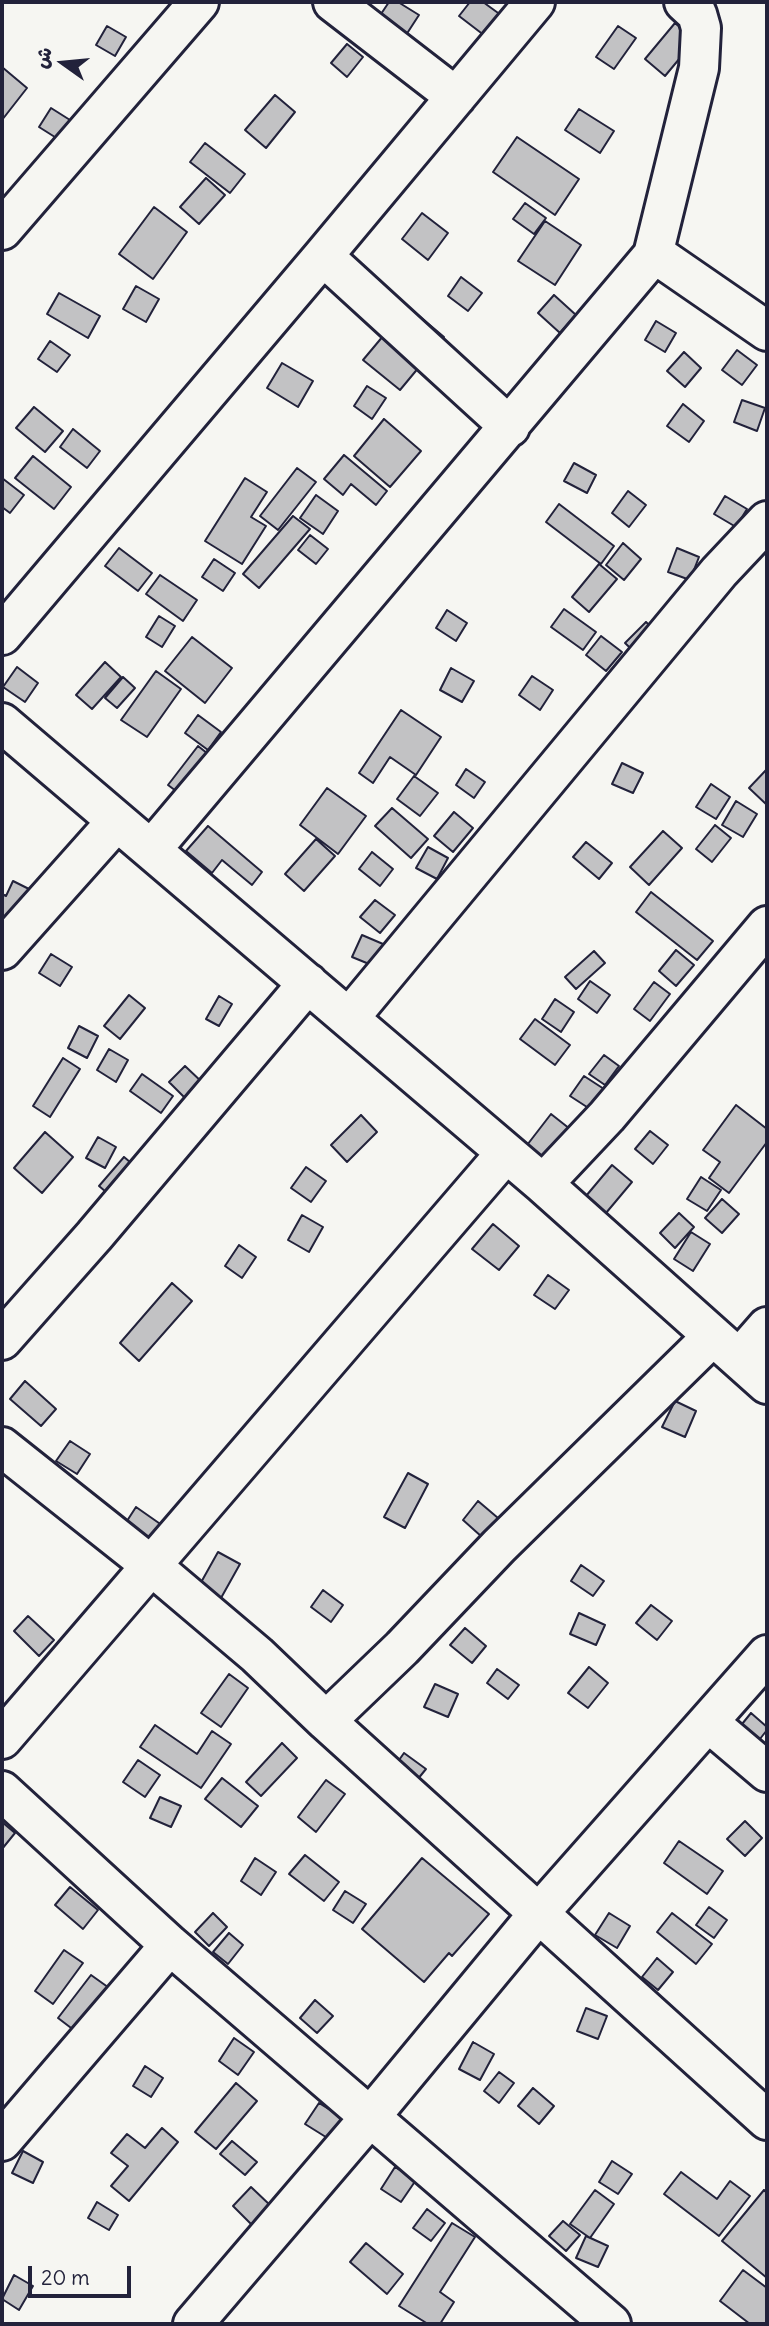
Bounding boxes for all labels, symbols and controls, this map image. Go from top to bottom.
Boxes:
north arrow [28,28,98,98]
text: ش [28,44,57,71]
scale bar [32,2252,135,2296]
text: 20 m [41,2264,90,2291]

